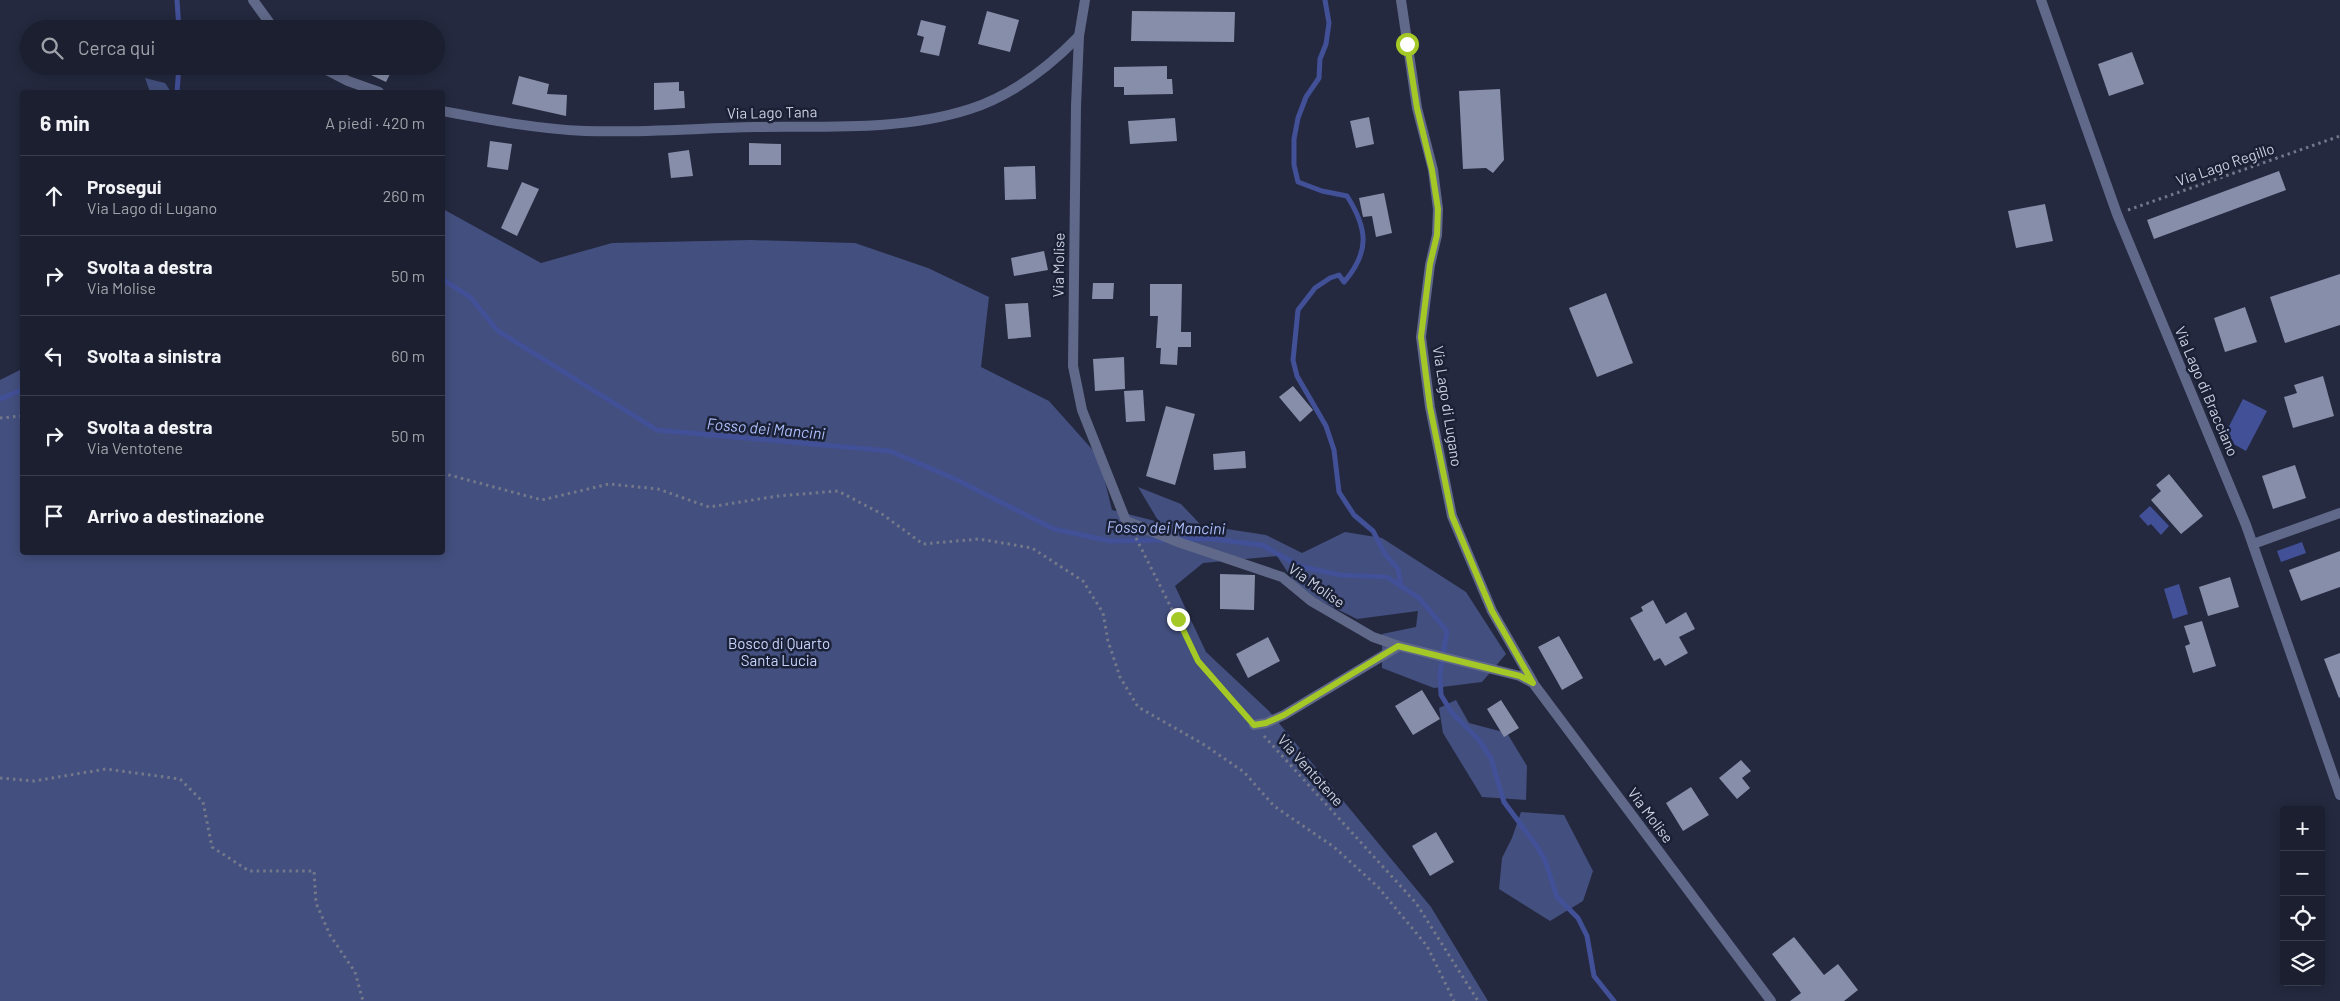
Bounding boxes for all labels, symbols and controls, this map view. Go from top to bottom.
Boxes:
search box [20,20,445,75]
route start [1396,33,1419,56]
icon: search [38,34,66,62]
text: Cerca qui [78,36,155,59]
street label: Via Lago Tana [727,102,817,122]
text: 6 min [40,110,90,135]
text: A piedi · 420 m [325,113,425,132]
street label: Via Lago Regillo [2173,139,2277,189]
text: Prosegui [87,175,162,198]
icon: ahead [40,182,68,210]
text: 260 m [383,186,425,205]
text: Via Lago di Lugano [87,198,217,217]
street label: Via Molise [1048,232,1068,298]
text: Svolta a destra [87,255,213,278]
icon: right [40,262,68,290]
text: 50 m [391,266,425,285]
text: Via Molise [87,278,156,297]
street label: Via Lago di Bracciano [2171,323,2243,459]
icon: left [40,342,68,370]
text: Svolta a sinistra [87,344,221,367]
street label: Via Lago di Lugano [1430,344,1466,468]
text: 60 m [391,346,425,365]
water label: Fosso dei Mancini [706,413,826,443]
text: Svolta a destra [87,415,213,438]
icon: right [40,422,68,450]
text: 50 m [391,426,425,445]
text: Via Ventotene [87,438,183,457]
icon: arrive [40,502,68,530]
text: Arrivo a destinazione [87,504,265,527]
water label: Fosso dei Mancini [1106,516,1226,538]
street label: Via Molise [1285,559,1349,611]
route end [1167,608,1190,631]
park label: Bosco di Quarto Santa Lucia [728,634,830,669]
street label: Via Ventotene [1274,731,1348,809]
street label: Via Molise [1624,784,1678,846]
map controls [2280,806,2325,986]
button: + [2280,806,2325,851]
button: − [2280,851,2325,896]
button: locate [2280,896,2325,941]
button: layers [2280,941,2325,986]

